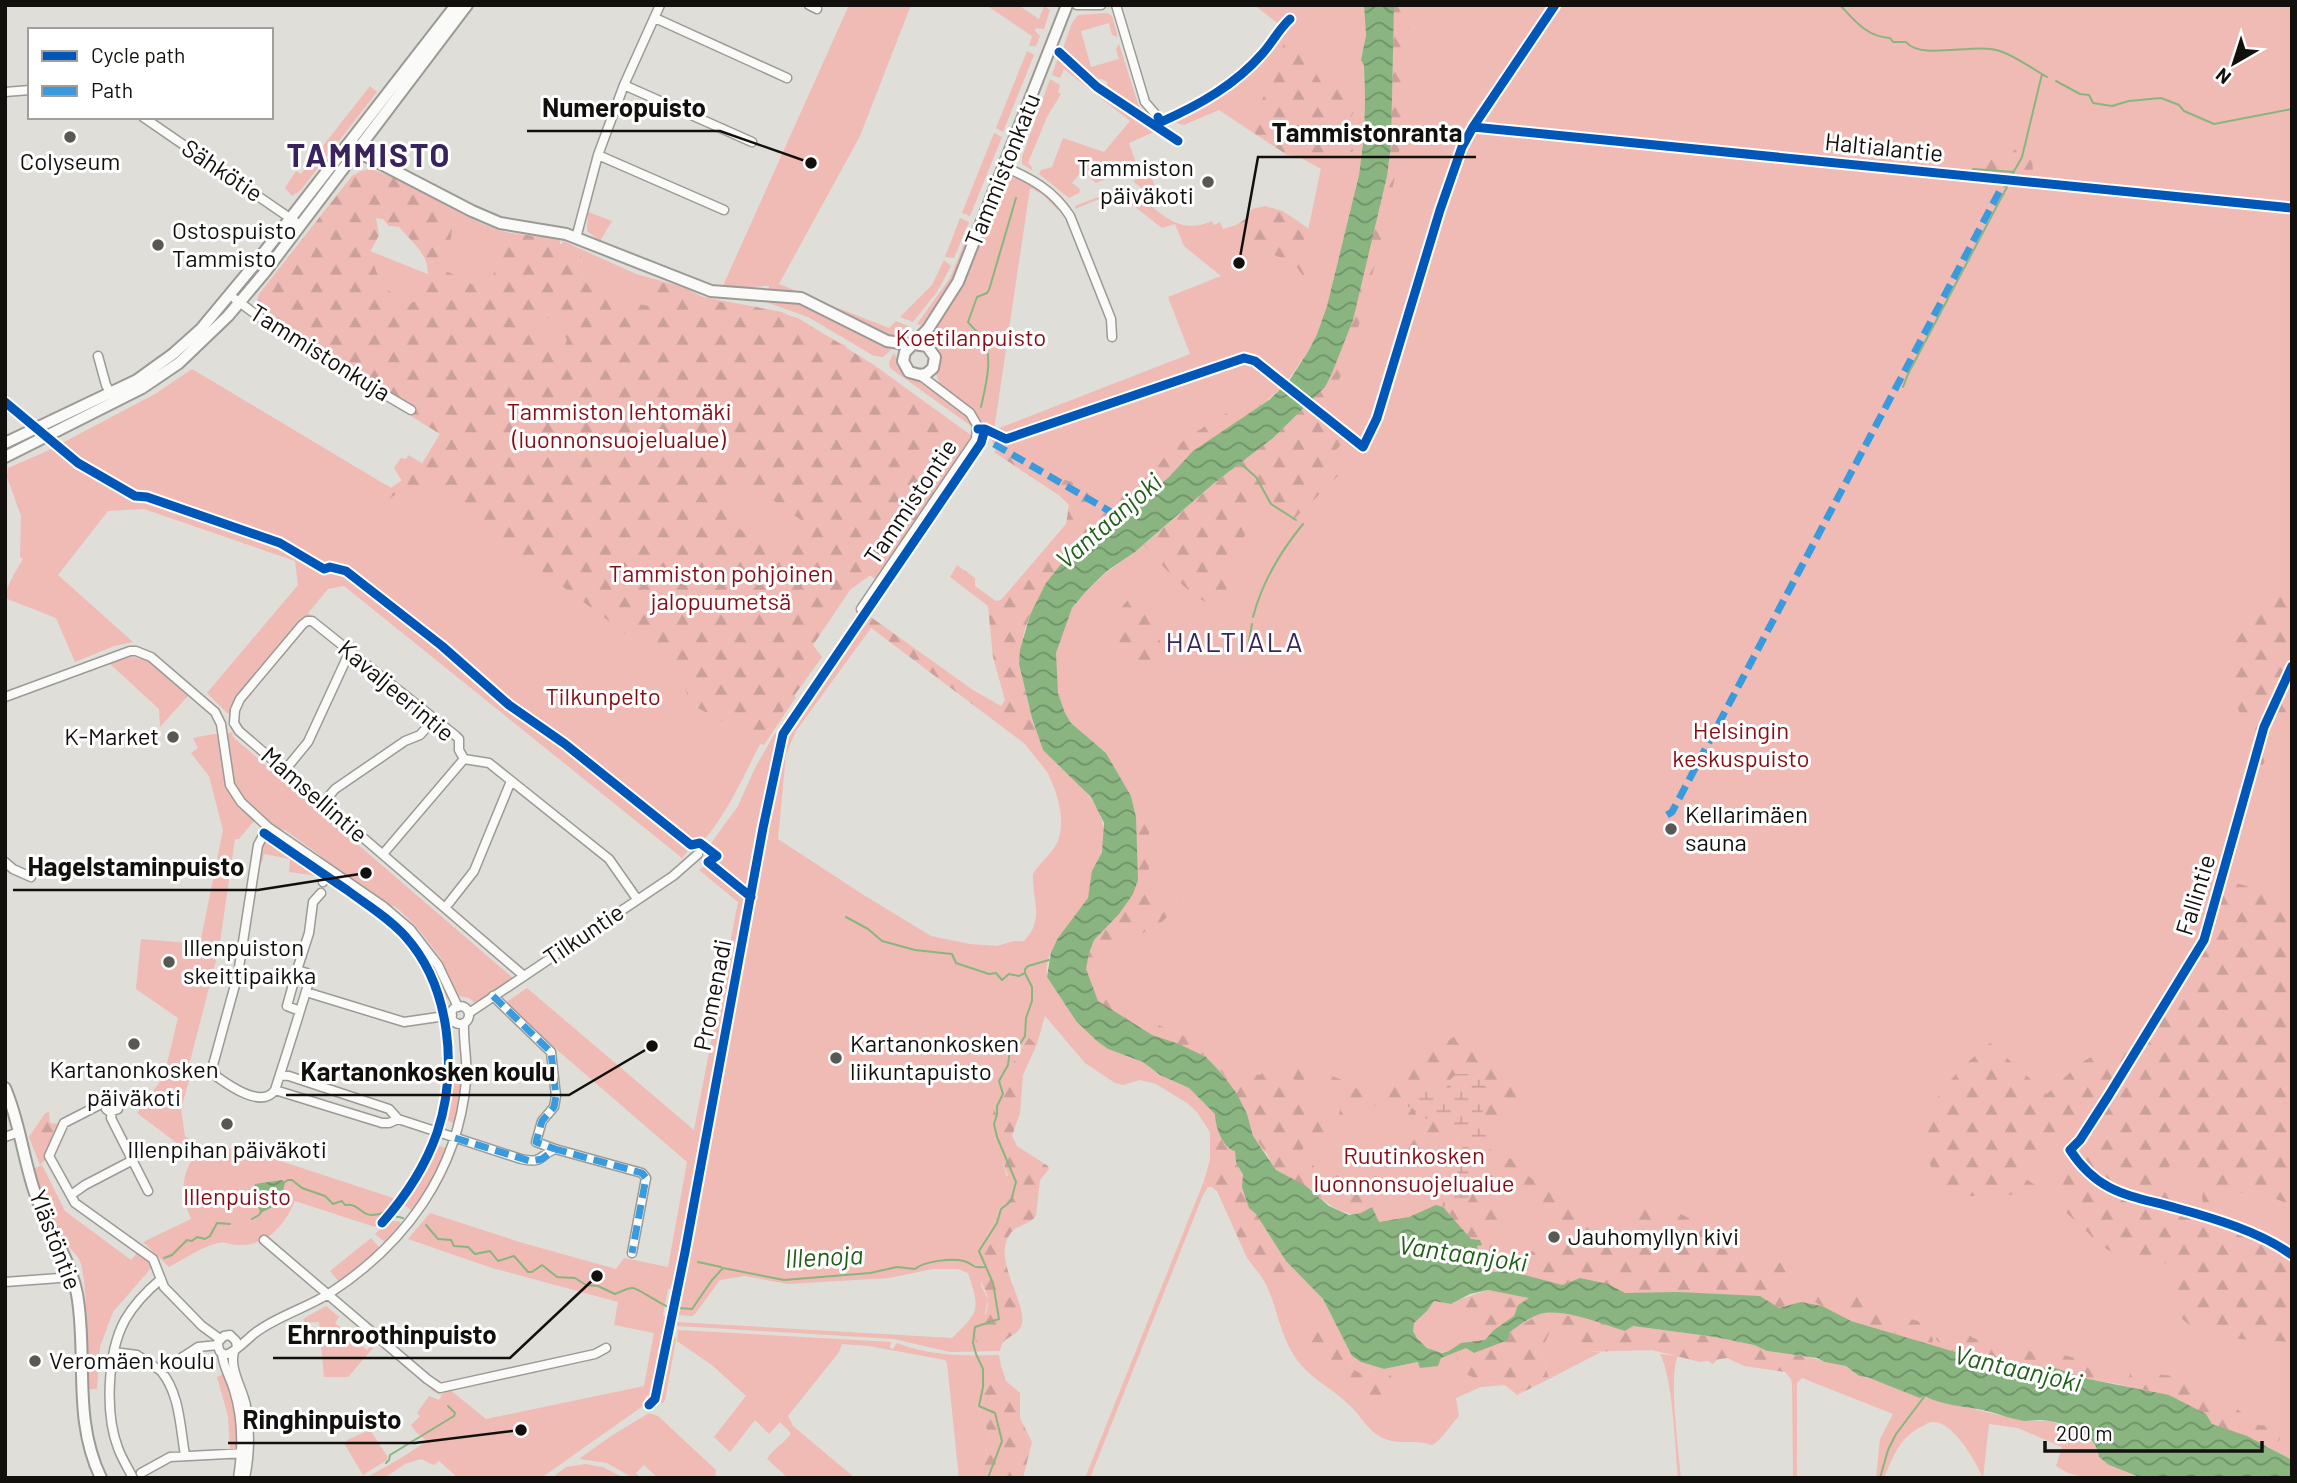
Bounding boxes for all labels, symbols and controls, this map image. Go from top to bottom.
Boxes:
legend [28,28,273,119]
north arrow [2199,28,2269,98]
text: Cycle path [91,42,185,67]
text: N [2211,64,2235,90]
text: Path [91,77,133,102]
callout: Numeropuisto [527,84,720,131]
street label: Tammistonkatu [958,89,1046,250]
text: Numeropuisto [542,91,706,122]
callout: Tammistonranta [1258,110,1476,157]
text: Tammistonranta [1272,116,1462,147]
street label: Haltialantie [1823,126,1945,167]
marker: Colyseum [62,129,78,145]
street label: Sähkötie [177,132,269,207]
district label: TAMMISTO [287,135,451,173]
place label: Colyseum [20,146,120,175]
place label: Tammiston päiväkoti [1077,152,1194,209]
marker: Tammiston päiväkoti [1200,174,1216,190]
place label: Ostospuisto Tammisto [172,215,297,272]
marker: Ostospuisto Tammisto [150,237,166,253]
street label: Tammistonkuja [245,297,396,406]
park label: Koetilanpuisto [896,322,1046,351]
park label: Tammiston lehtomäki (luonnonsuojelualue) [507,396,732,453]
street label: Tammistontie [857,433,962,569]
water label: Vantaanjoki [1049,465,1168,574]
park label: Tammiston pohjoinen jalopuumetsä [609,558,833,615]
district label: HALTIALA [1165,624,1305,658]
street label: Kavaljeerintie [333,633,461,747]
park label: Tilkunpelto [545,681,661,710]
park label: Helsingin keskuspuisto [1672,715,1810,772]
place label: K-Market [64,721,159,750]
marker: K-Market [165,729,181,745]
street label: Mamsellintie [256,740,374,848]
place label: Kellarimäen sauna [1685,799,1808,856]
marker: Kellarimäen sauna [1663,821,1679,837]
callout: Hagelstaminpuisto [13,843,258,890]
text: Hagelstaminpuisto [27,850,245,881]
street label: Fallintie [2169,851,2221,938]
street label: Tilkuntie [538,896,629,971]
place label: Illenpuiston skeittipaikka [183,932,316,989]
street label: Promenadi [687,937,737,1053]
marker: Illenpuiston skeittipaikka [161,954,177,970]
place label: Kartanonkosken liikuntapuisto [850,1028,1019,1085]
marker: Kartanonkosken päiväkoti [126,1036,142,1052]
callout: Kartanonkosken koulu [286,1048,569,1095]
marker: Kartanonkosken liikuntapuisto [828,1050,844,1066]
place label: Kartanonkosken päiväkoti [49,1054,219,1111]
text: Kartanonkosken koulu [301,1055,555,1086]
marker: Illenpihan päiväkoti [219,1116,235,1132]
place label: Illenpihan päiväkoti [127,1134,327,1163]
park label: Ruutinkosken luonnonsuojelualue [1313,1140,1515,1197]
park label: Illenpuisto [183,1181,291,1210]
street label: Ylästöntie [24,1185,89,1294]
place label: Jauhomyllyn kivi [1568,1221,1739,1250]
water label: Vantaanjoki [1397,1228,1530,1277]
marker: Jauhomyllyn kivi [1546,1229,1562,1245]
water label: Illenoja [784,1238,864,1273]
callout: Ehrnroothinpuisto [273,1311,510,1358]
text: Ehrnroothinpuisto [287,1318,497,1349]
water label: Vantaanjoki [1951,1338,2086,1397]
place label: Veromäen koulu [49,1345,215,1374]
marker: Veromäen koulu [27,1353,43,1369]
callout: Ringhinpuisto [228,1396,415,1443]
text: Ringhinpuisto [242,1403,402,1434]
scale bar [2045,1410,2262,1454]
text: 200 m [2056,1420,2113,1445]

